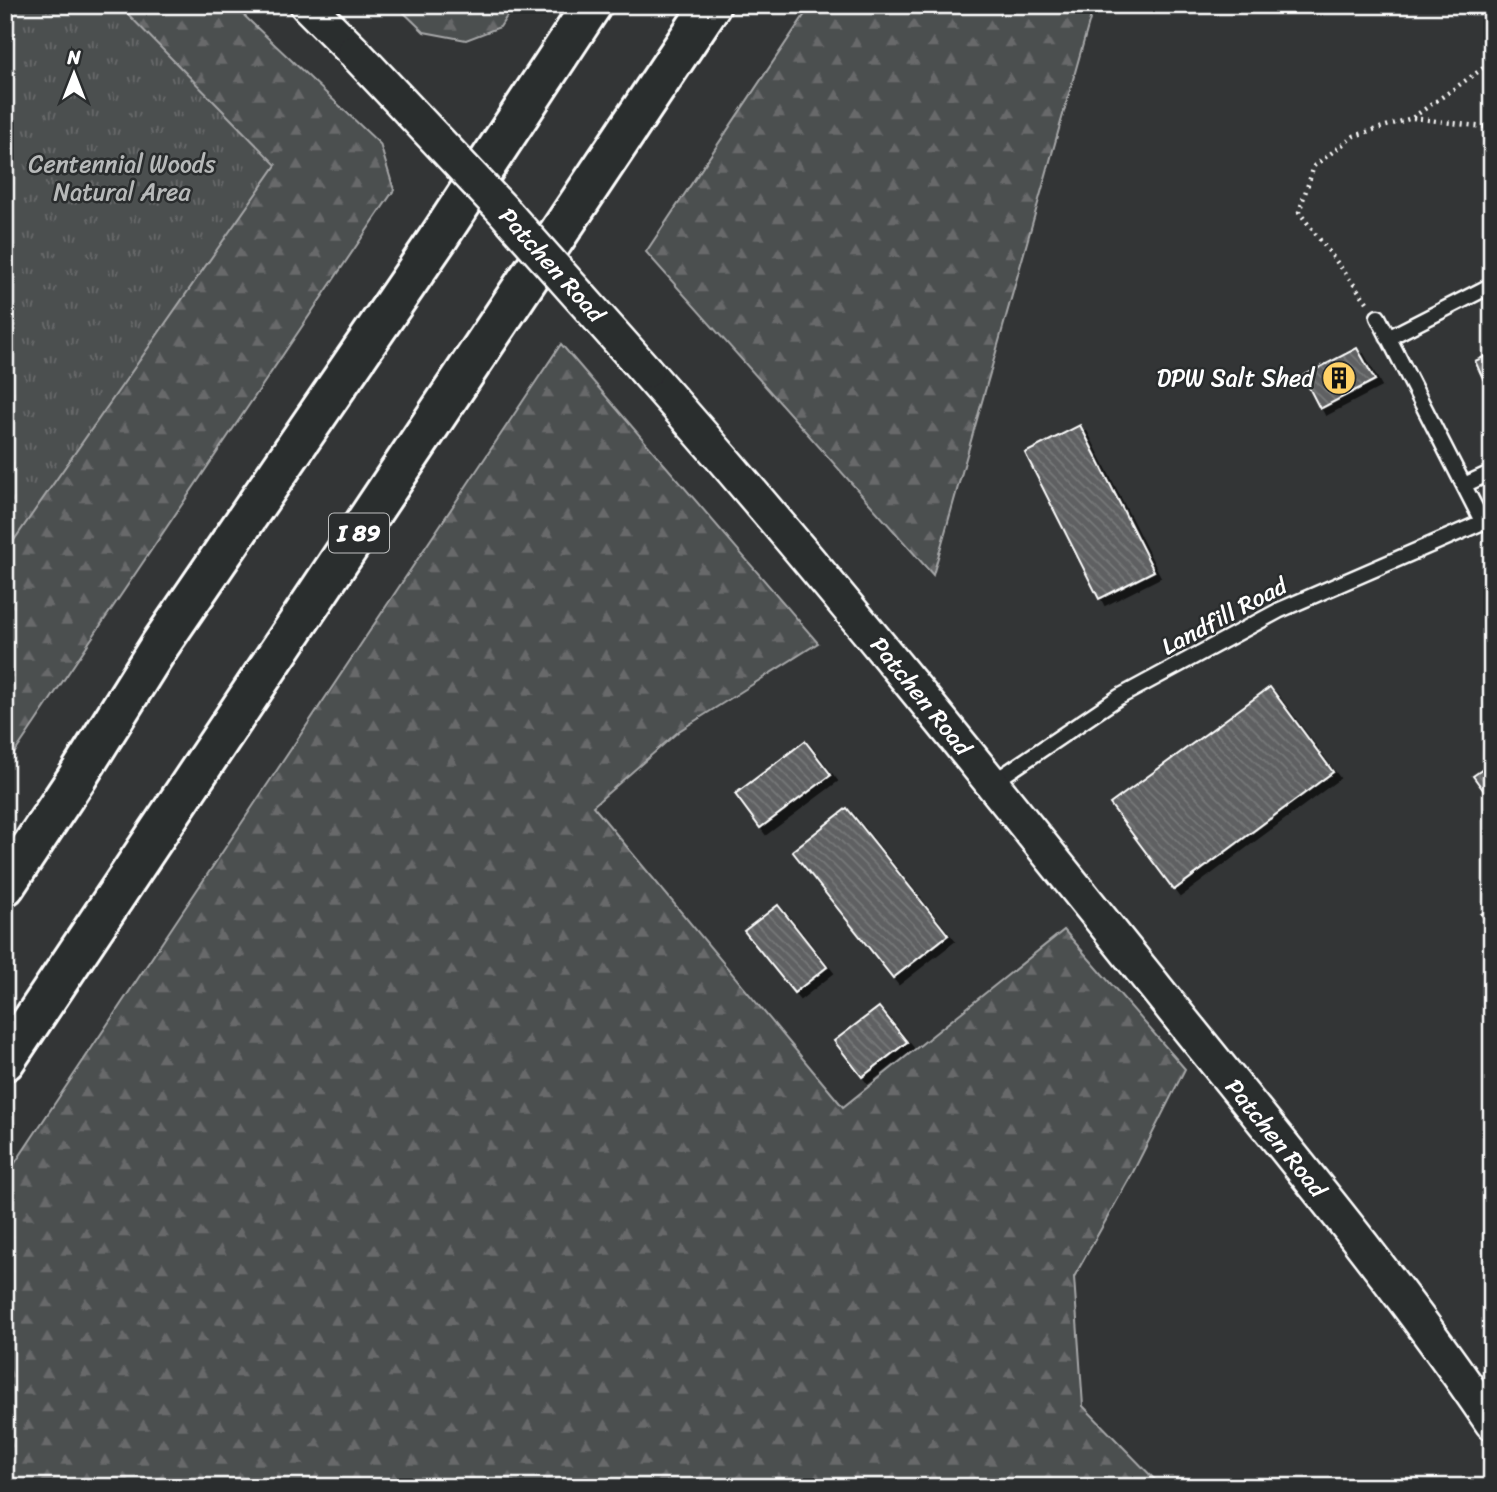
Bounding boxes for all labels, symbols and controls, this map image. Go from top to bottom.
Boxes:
north arrow [38,38,108,108]
text: N [66,41,81,74]
park label: Centennial Woods Natural Area [28,143,216,213]
street label: Patchen Road [488,197,617,334]
place label: DPW Salt Shed [1157,357,1316,399]
building icon: DPW Salt Shed [1320,359,1358,397]
road number: I 89 [329,513,389,552]
street label: Landfill Road [1153,564,1296,667]
street label: Patchen Road [859,627,984,766]
street label: Patchen Road [1214,1069,1339,1208]

